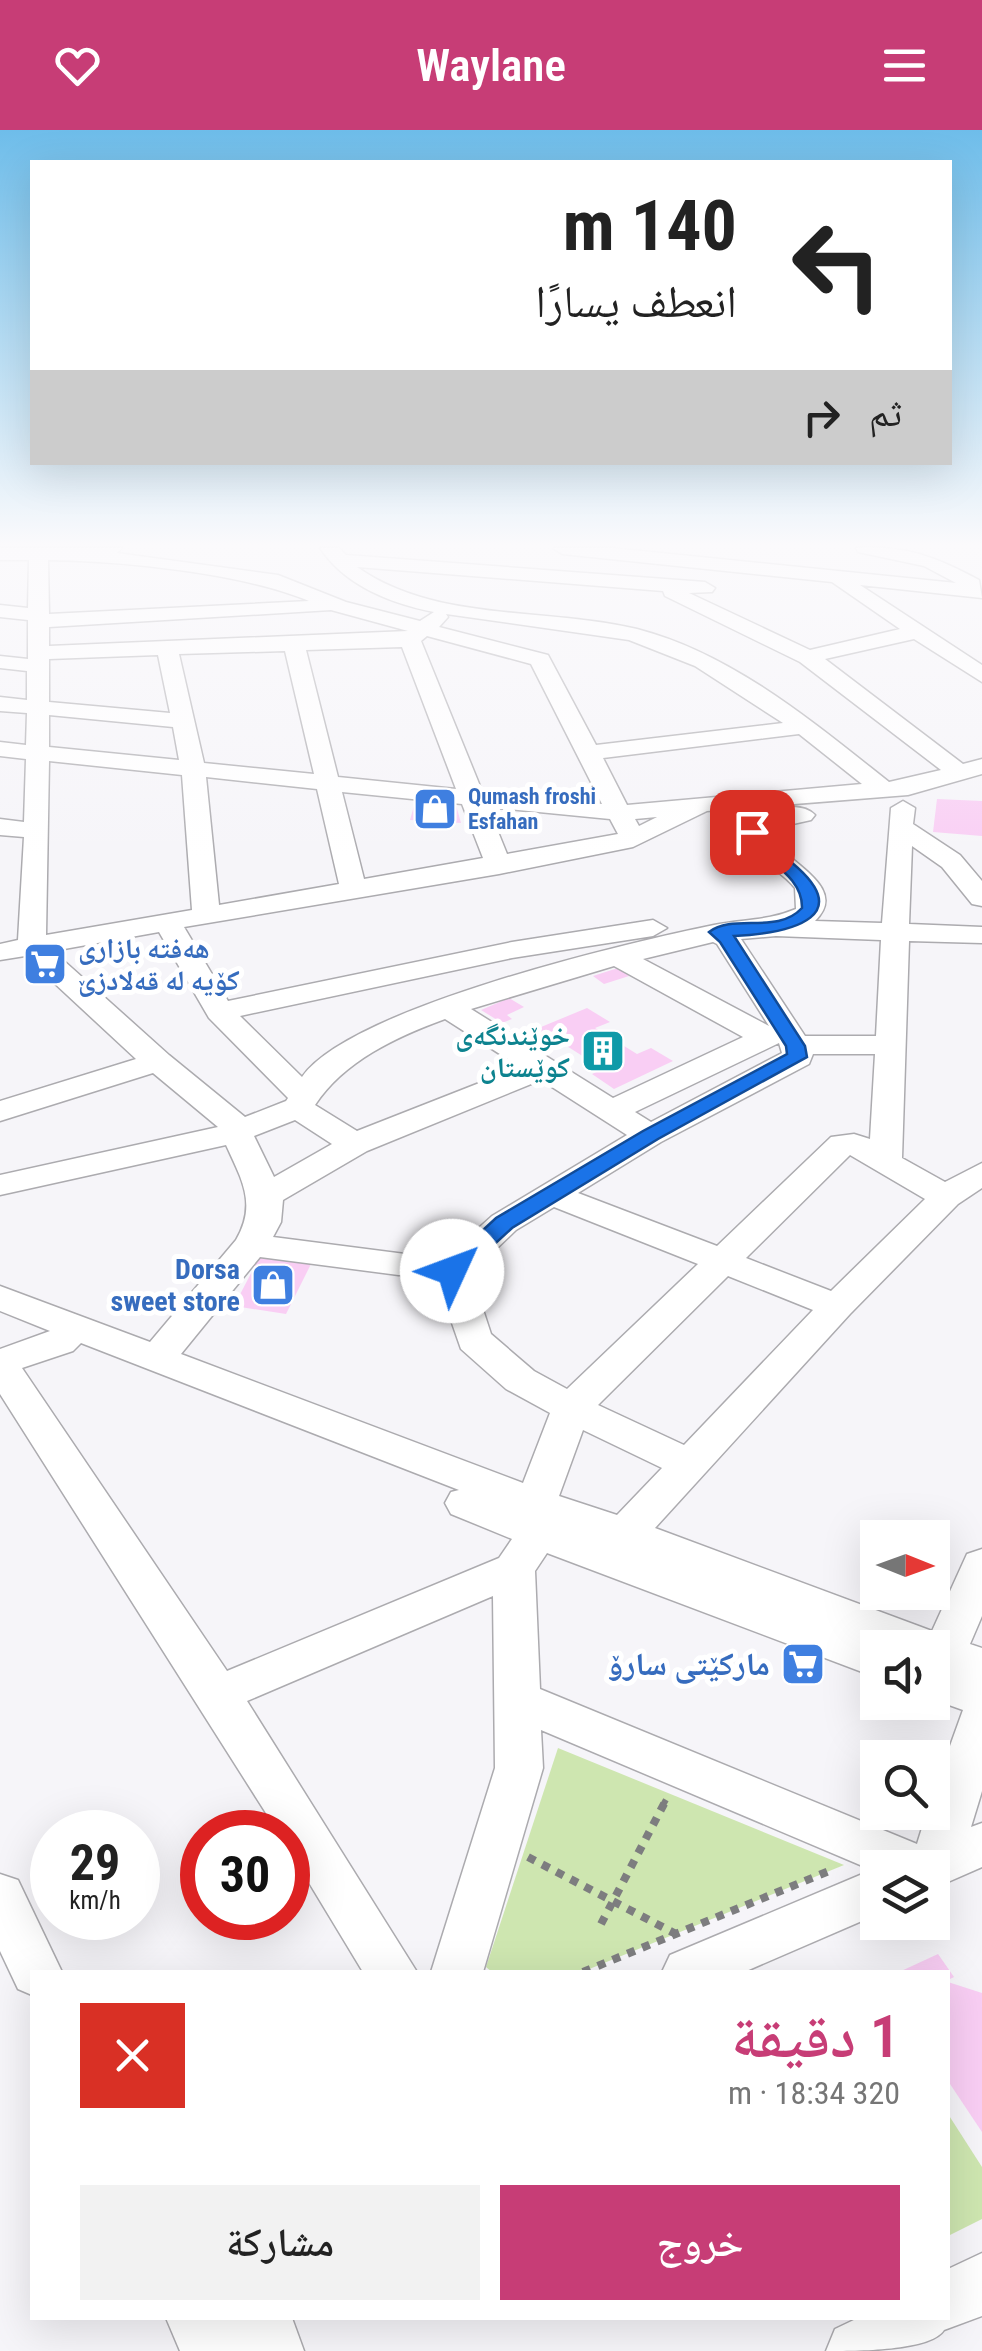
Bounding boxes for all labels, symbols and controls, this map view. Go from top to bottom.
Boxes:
icon: heart [50,38,105,93]
icon: menu [877,38,932,93]
text: Waylane [416,39,566,92]
text: 140 m [563,185,737,267]
icon: left [772,200,902,330]
text: انعطف يسارًا [535,275,737,328]
icon: right [794,390,849,445]
text: ثم [869,391,902,435]
place label: Qumash froshi Esfahan [468,784,596,834]
shop icon: Qumash froshi Esfahan [412,786,458,832]
pin [710,790,795,875]
icon: arrive [725,805,780,860]
place label: هەفتە بازاری کۆیە لە قەلادزێ [78,932,240,997]
supermarket icon: هەفتە بازاری کۆیە لە قەلادزێ [22,941,68,987]
place label: خوێندنگەی کوێستان [455,1019,570,1084]
building icon: خوێندنگەی کوێستان [580,1028,626,1074]
position arrow [400,1219,504,1323]
place label: Dorsa sweet store [110,1253,240,1318]
shop icon: Dorsa sweet store [250,1262,296,1308]
north arrow [860,1520,950,1610]
map controls [860,1520,950,1940]
button: sound [860,1630,950,1720]
supermarket icon: مارکێتی سارۆ [780,1641,826,1687]
place label: مارکێتی سارۆ [607,1645,770,1684]
button: search [860,1740,950,1830]
speed limit sign: 30 [180,1810,310,1940]
text: 29 [70,1834,120,1892]
button: layers [860,1850,950,1940]
text: km/h [69,1886,121,1915]
text: 1 دقيقة [731,2001,900,2072]
button: close [80,2003,185,2108]
text: 320 m · 18:34 [728,2074,900,2112]
button: مشاركة [80,2185,480,2300]
button: خروج [500,2185,900,2300]

